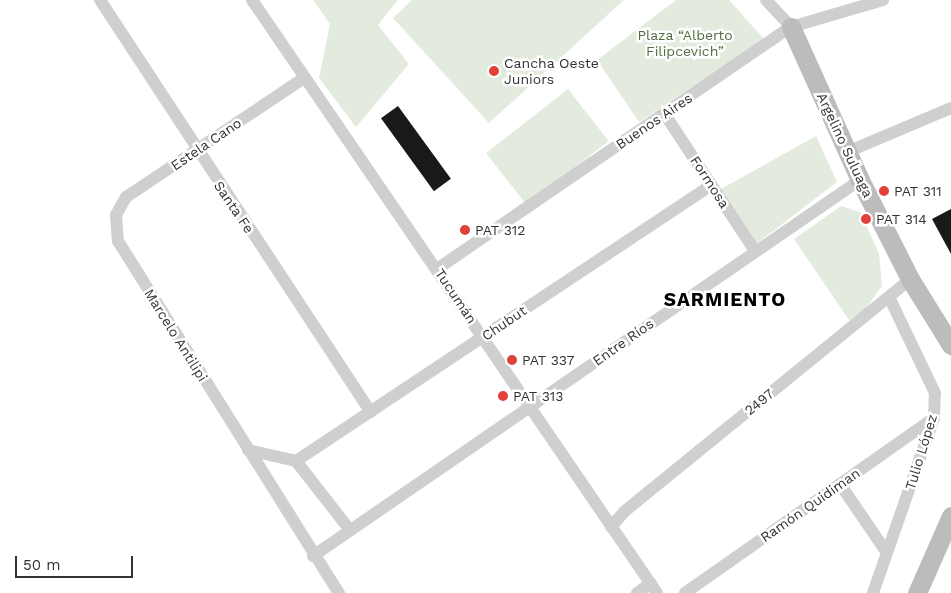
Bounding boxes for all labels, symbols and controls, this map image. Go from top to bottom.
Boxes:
park label: Plaza “Alberto Filipcevich” [637,27,733,59]
place label: Cancha Oeste Juniors [504,55,599,88]
marker: Cancha Oeste Juniors [488,65,500,77]
street label: Buenos Aires [612,89,696,153]
street label: Argelino Suluaga [813,90,877,200]
street label: Estela Cano [167,114,245,174]
street label: Formosa [687,153,733,211]
street label: Santa Fe [210,178,258,236]
place label: PAT 311 [894,183,942,199]
marker: PAT 311 [878,185,890,197]
place label: PAT 314 [876,211,927,227]
marker: PAT 314 [860,213,872,225]
place label: PAT 312 [475,222,526,238]
marker: PAT 312 [459,224,471,236]
street label: Tucumán [432,265,480,327]
street label: Marcelo Antilipi [141,285,211,385]
district label: SARMIENTO [663,289,787,311]
street label: Chubut [478,302,530,344]
street label: Entre Ríos [589,315,657,369]
place label: PAT 337 [522,352,575,368]
marker: PAT 337 [506,354,518,366]
street label: 2497 [741,385,777,419]
place label: PAT 313 [513,388,564,404]
marker: PAT 313 [497,390,509,402]
street label: Tulio López [902,412,940,492]
street label: Ramón Quidiman [757,464,863,546]
scale bar [18,546,135,578]
text: 50 m [23,556,60,574]

